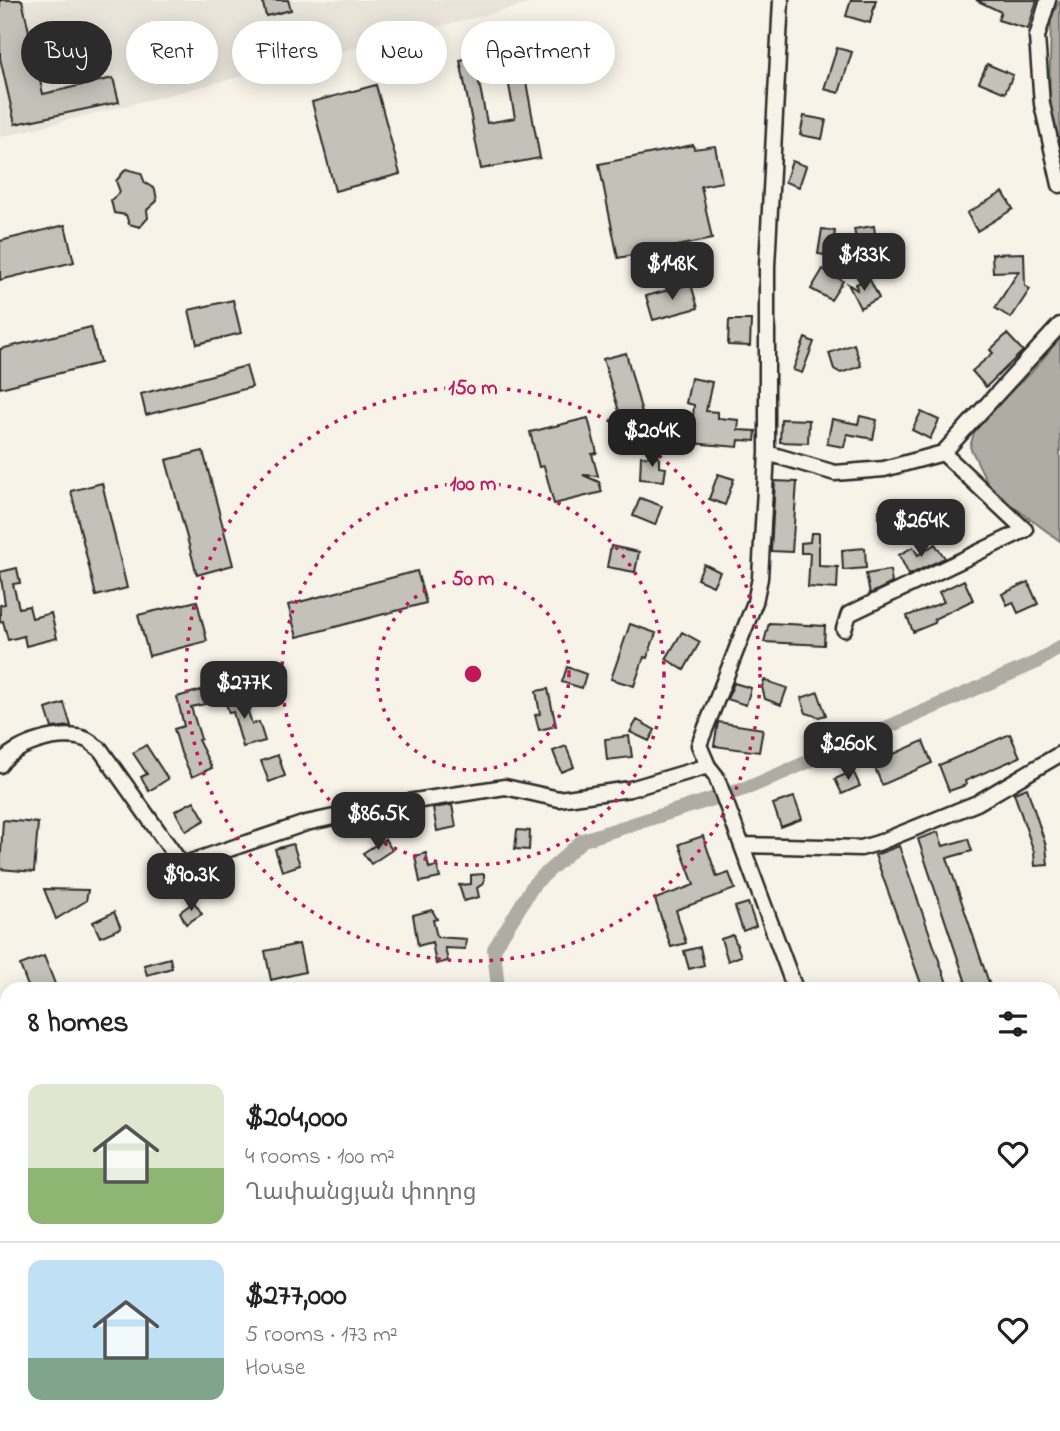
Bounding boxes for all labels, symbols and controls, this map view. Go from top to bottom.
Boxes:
chip: Buy [21,21,112,84]
chip: Rent [126,21,218,84]
chip: Filters [232,21,342,84]
chip: New [356,21,447,84]
chip: Apartment [461,21,615,84]
pin: $133K [815,233,913,293]
text: $133K [838,239,890,272]
pin: $148K [623,243,721,302]
text: $148K [647,248,697,281]
text: 150 m [448,374,498,404]
pin: $204K [603,410,701,469]
text: $204K [624,415,680,448]
text: 100 m [450,470,496,500]
pin: $264K [872,500,970,559]
text: $264K [893,505,949,538]
text: 50 m [452,565,494,595]
pin: $277K [195,662,293,721]
centre of rings [461,662,485,686]
text: $277K [216,667,272,700]
pin: $260K [799,722,897,782]
text: $260K [820,728,876,761]
pin: $86.5K [321,792,435,852]
text: $86.5K [347,798,409,831]
pin: $90.3K [134,853,248,913]
text: $90.3K [163,859,219,892]
text: 8 homes [28,1002,129,1046]
icon: filters [994,1005,1032,1043]
text: $204,000 [245,1097,347,1141]
icon: home [84,1112,168,1196]
icon: heart [994,1135,1032,1173]
text: 4 rooms · 100 m² [245,1141,395,1174]
text: Ղափանցյան փողոց [245,1177,477,1210]
text: $277,000 [245,1275,347,1319]
icon: home [84,1288,168,1372]
icon: heart [994,1311,1032,1349]
text: 5 rooms · 173 m² [245,1319,398,1352]
text: House [245,1352,305,1385]

